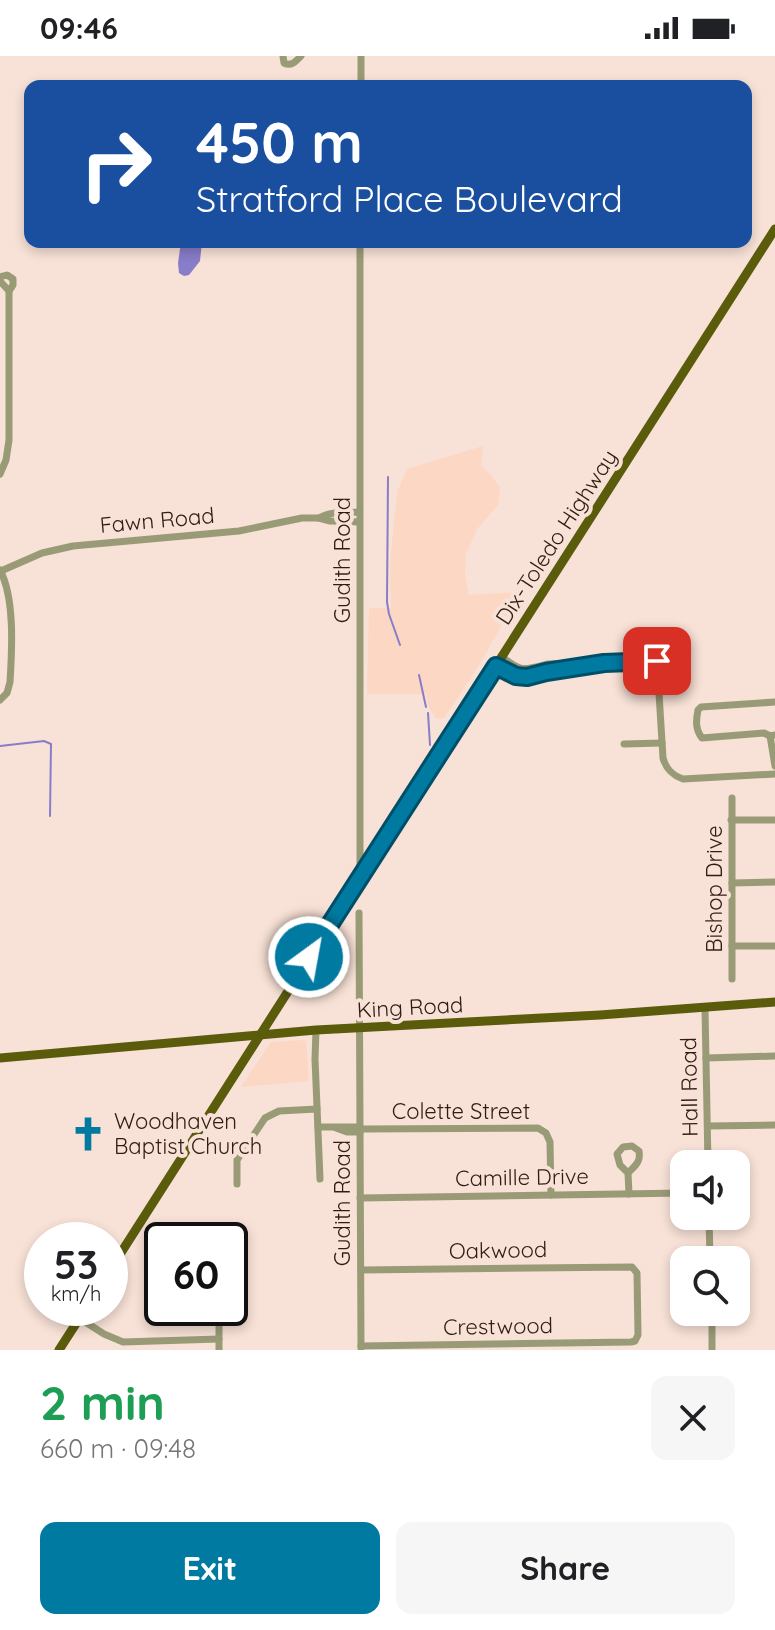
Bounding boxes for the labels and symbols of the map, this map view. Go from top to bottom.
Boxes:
street label: Dix-Toledo Highway [489,444,623,630]
street label: Gudith Road [328,497,356,623]
street label: Fawn Road [98,501,216,539]
pin [623,627,691,695]
street label: Bishop Drive [700,825,728,953]
position arrow [267,915,351,999]
street label: King Road [356,990,464,1024]
street label: Hall Road [674,1037,704,1137]
street label: Colette Street [392,1097,530,1125]
place label: Woodhaven Baptist Church [114,1107,262,1160]
church icon: Woodhaven Baptist Church [69,1115,107,1153]
street label: Gudith Road [328,1140,356,1266]
street label: Camille Drive [455,1162,589,1192]
speed limit sign: 60 [144,1222,248,1326]
street label: Oakwood [449,1235,547,1265]
street label: Crestwood [443,1311,553,1341]

